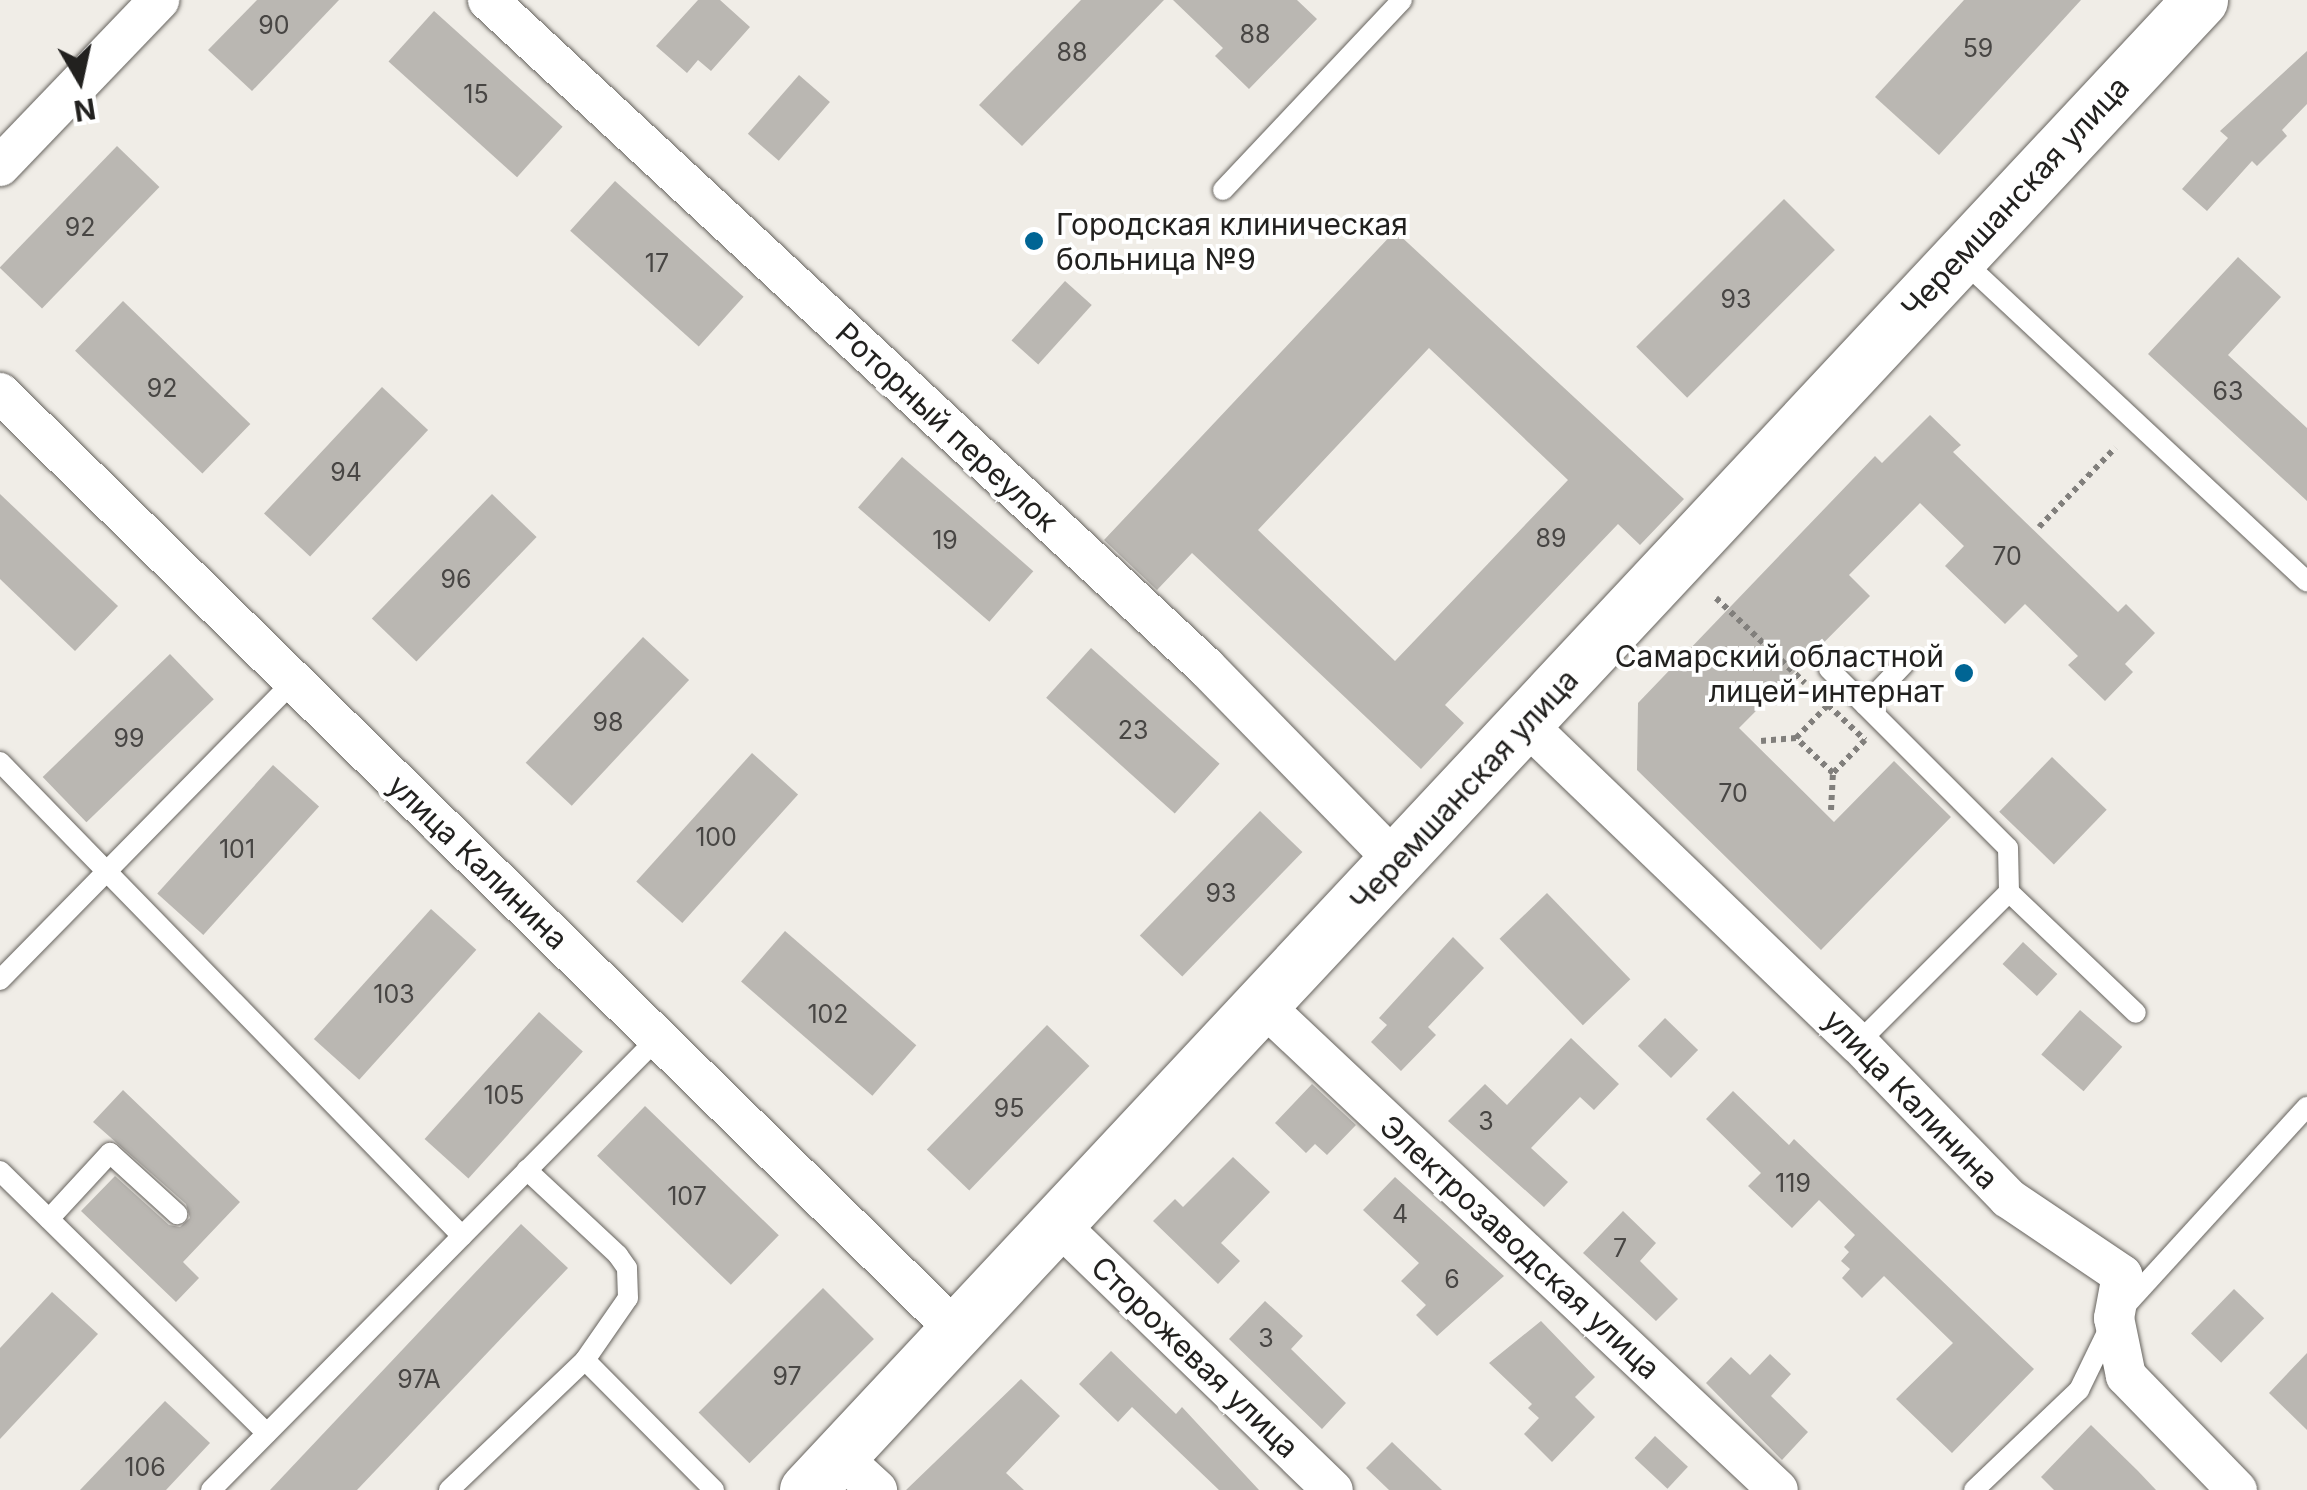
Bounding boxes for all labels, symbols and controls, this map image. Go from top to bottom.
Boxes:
house number: 90 [258,10,290,40]
house number: 88 [1240,19,1270,49]
north arrow [30,30,130,130]
house number: 59 [1963,33,1993,63]
house number: 88 [1057,37,1087,67]
street label: Черемшанская улица [1894,69,2136,325]
house number: 15 [463,79,489,109]
text: N [71,91,98,128]
place label: Городская клиническая больница №9 [1056,206,1408,276]
house number: 92 [65,212,95,242]
marker: Городская клиническая больница №9 [1021,228,1047,254]
house number: 17 [645,248,669,278]
house number: 93 [1721,284,1751,314]
street label: Роторный переулок [829,315,1065,539]
house number: 92 [147,373,177,403]
house number: 63 [2213,376,2243,406]
house number: 94 [330,457,362,487]
house number: 89 [1536,523,1566,553]
house number: 19 [932,525,958,555]
house number: 70 [1992,541,2022,571]
house number: 96 [440,564,472,594]
place label: Самарский областной лицей-интернат [1615,638,1944,708]
street label: Черемшанская улица [1343,662,1585,918]
marker: Самарский областной лицей-интернат [1953,662,1975,684]
house number: 98 [593,707,623,737]
house number: 23 [1118,715,1148,745]
house number: 99 [113,723,145,753]
street label: улица Калинина [381,767,575,957]
house number: 70 [1718,778,1748,808]
house number: 100 [695,822,737,852]
house number: 101 [219,834,255,864]
house number: 93 [1206,878,1236,908]
house number: 103 [373,979,415,1009]
house number: 102 [807,999,849,1029]
street label: улица Калинина [1816,1002,2006,1196]
house number: 105 [483,1080,525,1110]
house number: 95 [994,1093,1024,1123]
house number: 3 [1478,1106,1494,1136]
street label: Электрозаводская улица [1373,1108,1667,1386]
house number: 119 [1775,1168,1811,1198]
house number: 107 [667,1181,707,1211]
house number: 4 [1392,1199,1408,1229]
house number: 7 [1613,1233,1627,1263]
street label: Сторожевая улица [1084,1249,1306,1465]
house number: 6 [1444,1264,1460,1294]
house number: 3 [1258,1323,1274,1353]
house number: 97 [772,1361,802,1391]
house number: 97А [397,1364,441,1394]
house number: 106 [124,1452,166,1482]

